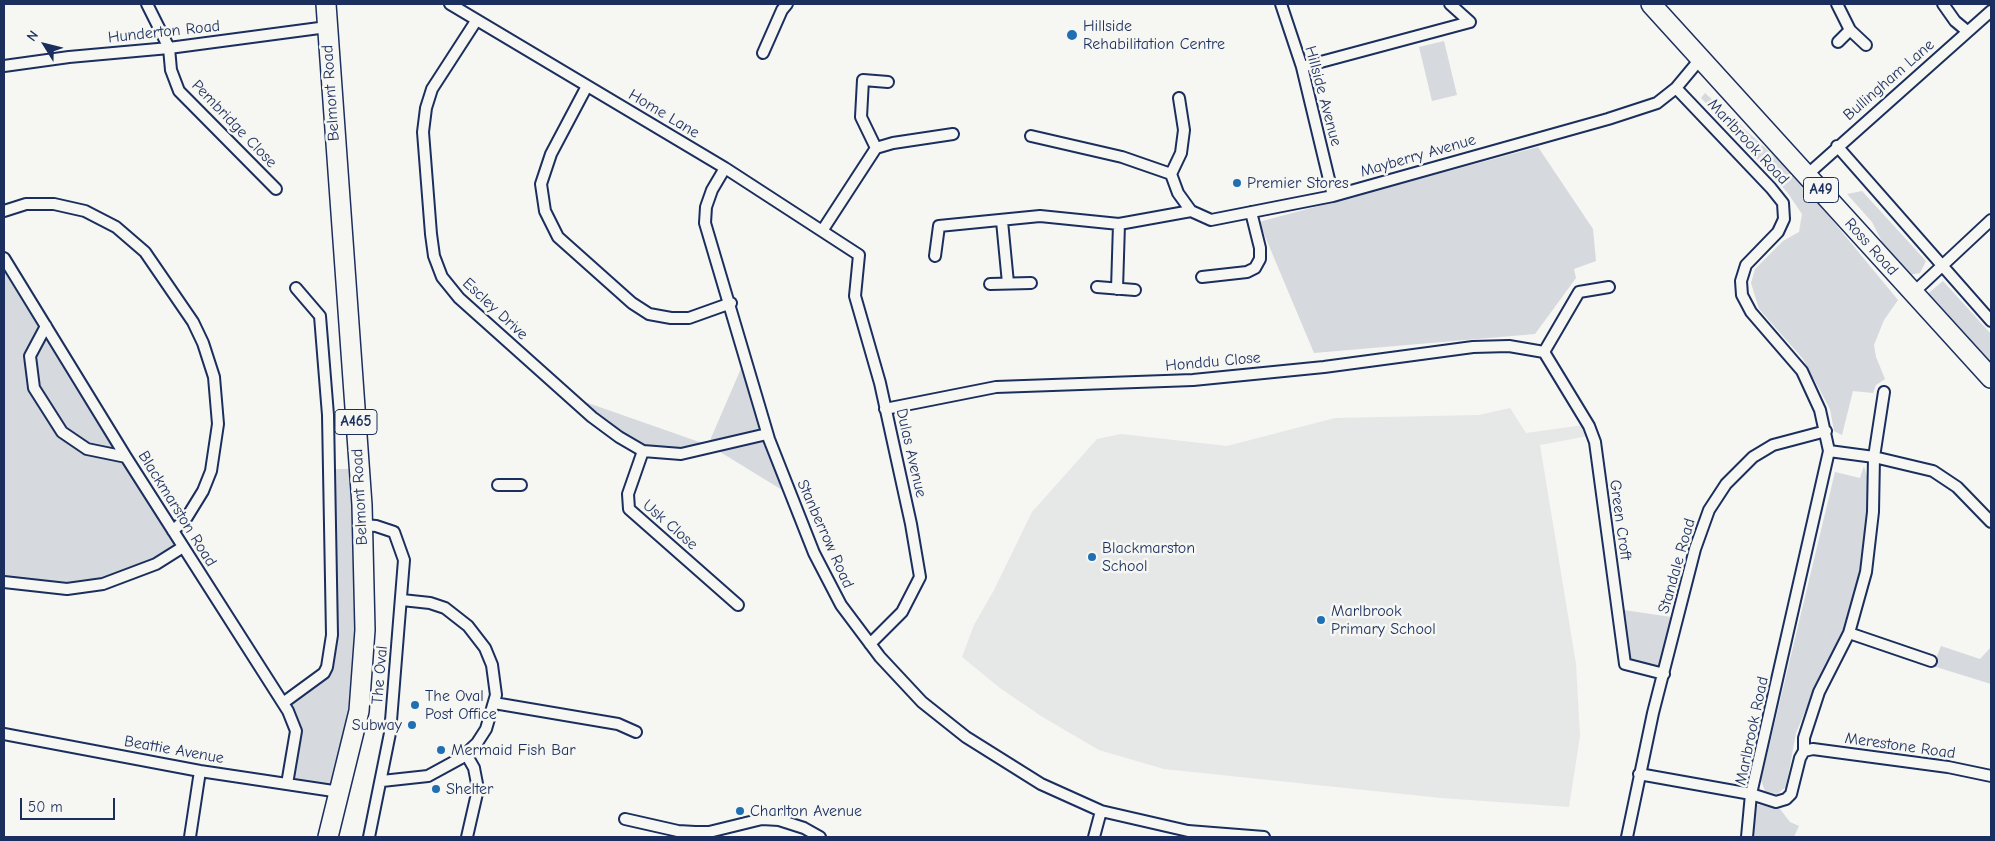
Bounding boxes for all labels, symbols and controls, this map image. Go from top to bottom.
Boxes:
place label: Hillside Rehabilitation Centre [1083,16,1225,54]
street label: Hunderton Road [107,17,221,47]
north arrow [20,20,70,70]
text: N [23,27,42,45]
marker: Hillside Rehabilitation Centre [1065,28,1079,42]
street label: Bullingham Lane [1840,35,1938,125]
street label: Belmont Road [318,44,344,142]
street label: Hillside Avenue [1300,44,1346,148]
street label: Pembridge Close [187,76,281,172]
street label: Home Lane [625,85,703,143]
street label: Marlbrook Road [1703,95,1793,189]
street label: Mayberry Avenue [1358,130,1478,182]
place label: Premier Stores [1247,173,1349,193]
marker: Premier Stores [1231,177,1243,189]
road number: A49 [1804,178,1838,202]
street label: Ross Road [1840,214,1902,280]
street label: Escley Drive [458,274,532,344]
street label: Honddu Close [1165,348,1261,376]
street label: Dulas Avenue [891,407,931,499]
road number: A465 [335,410,377,434]
street label: Blackmarston Road [134,448,220,570]
street label: Belmont Road [348,448,372,546]
street label: Stanberrow Road [792,477,858,591]
street label: Green Croft [1605,479,1635,561]
street label: Usk Close [638,496,702,554]
street label: Standale Road [1654,516,1700,616]
place label: Blackmarston School [1102,538,1195,576]
marker: Blackmarston School [1086,551,1098,563]
place label: Marlbrook Primary School [1331,601,1436,639]
marker: Marlbrook Primary School [1315,614,1327,626]
street label: The Oval [368,645,392,705]
street label: Marlbrook Road [1731,675,1773,787]
place label: The Oval Post Office [425,686,497,724]
marker: The Oval Post Office [409,699,421,711]
place label: Subway [352,715,402,735]
marker: Subway [406,719,418,731]
street label: Merestone Road [1843,729,1957,763]
street label: Beattie Avenue [123,732,225,768]
place label: Mermaid Fish Bar [451,740,576,760]
marker: Mermaid Fish Bar [435,744,447,756]
place label: Shelter [446,779,493,799]
marker: Shelter [430,783,442,795]
scale bar [22,788,118,820]
text: 50 m [28,798,63,816]
place label: Charlton Avenue [750,801,862,821]
marker: Charlton Avenue [734,805,746,817]

